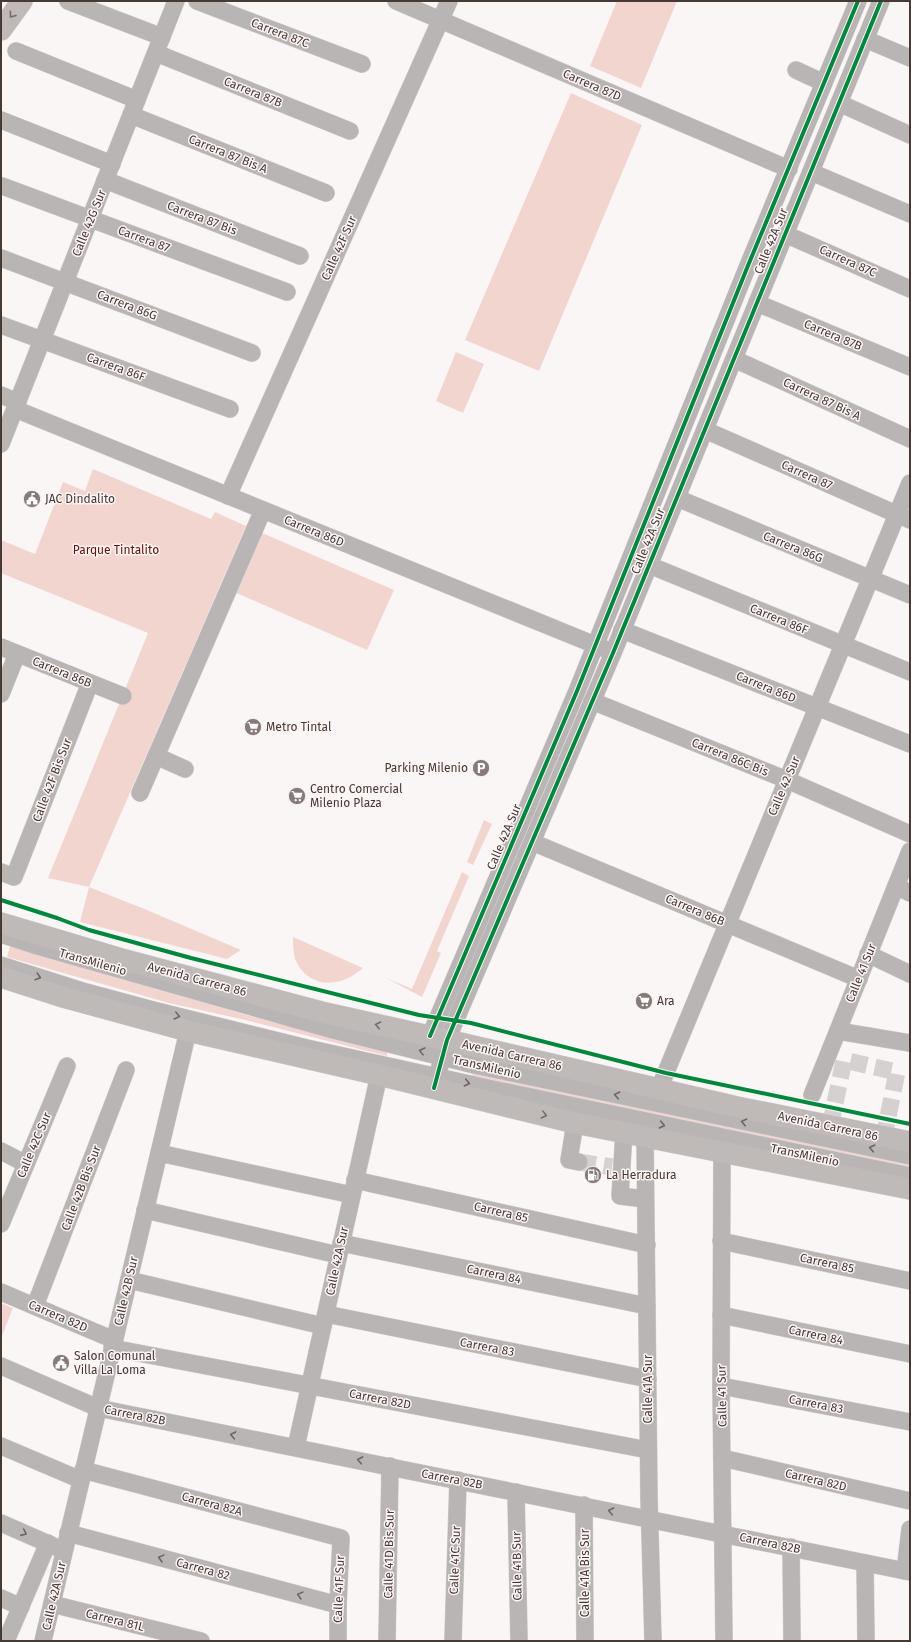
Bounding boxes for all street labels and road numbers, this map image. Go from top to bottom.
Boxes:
street label: Carrera 87C [249,16,311,51]
street label: Carrera 87D [561,66,624,104]
street label: Carrera 87B [222,74,284,110]
street label: Carrera 87 Bis A [187,132,270,176]
street label: Calle 42G Sur [69,187,109,258]
street label: Carrera 87 Bis [165,198,239,238]
street label: Calle 42A Sur [751,206,791,276]
street label: Calle 42F Sur [319,213,360,282]
street label: Carrera 87 [116,223,172,255]
street label: Carrera 87C [817,242,879,280]
street label: Carrera 86G [95,287,159,323]
street label: Carrera 87B [802,317,864,353]
street label: Carrera 86F [85,350,147,384]
street label: Carrera 87 Bis A [781,375,863,423]
street label: Carrera 87 [779,458,835,492]
street label: Calle 42A Sur [628,506,668,576]
street label: Carrera 86D [282,513,346,549]
street label: Carrera 86G [761,529,825,565]
street label: Carrera 86F [748,601,810,637]
street label: Carrera 86B [30,654,94,690]
street label: Carrera 86D [734,669,798,705]
street label: Carrera 86C Bis [690,735,771,779]
street label: Calle 42F Bis Sur [30,736,75,824]
street label: Calle 42 Sur [765,754,803,818]
street label: Calle 42A Sur [484,802,524,872]
street label: Carrera 86B [663,891,727,929]
street label: Calle 41 Sur [843,941,879,1004]
street label: TransMilenio [58,946,128,978]
street label: Avenida Carrera 86 [146,959,248,999]
street label: Avenida Carrera 86 [461,1037,563,1073]
street label: TransMilenio [452,1052,522,1082]
street label: Avenida Carrera 86 [777,1109,879,1143]
street label: Calle 42C Sur [14,1110,54,1180]
street label: TransMilenio [770,1141,840,1169]
street label: Calle 42B Bis Sur [58,1143,104,1232]
street label: Carrera 85 [473,1199,529,1225]
street label: Calle 42A Sur [323,1225,351,1297]
street label: Carrera 85 [799,1250,855,1276]
street label: Calle 42B Sur [111,1255,141,1327]
street label: Carrera 84 [465,1261,523,1287]
street label: Carrera 82D [26,1297,90,1335]
street label: Carrera 84 [787,1322,845,1348]
street label: Carrera 83 [459,1335,515,1359]
street label: Calle 41A Sur [641,1354,655,1423]
street label: Calle 41 Sur [714,1365,730,1427]
street label: Carrera 82D [348,1386,412,1412]
street label: Carrera 83 [788,1392,844,1416]
street label: Carrera 82B [103,1402,167,1428]
street label: Carrera 82B [420,1466,484,1492]
street label: Carrera 82D [784,1466,848,1494]
street label: Carrera 82A [180,1489,244,1519]
street label: Calle 41D Bis Sur [381,1509,397,1599]
street label: Calle 41C Sur [447,1525,463,1595]
street label: Calle 41A Bis Sur [578,1529,592,1617]
street label: Carrera 82B [738,1530,802,1556]
street label: Calle 41B Sur [509,1531,525,1601]
street label: Carrera 82 [175,1555,231,1583]
street label: Calle 41F Sur [331,1555,347,1623]
street label: Calle 42A Sur [39,1560,69,1632]
street label: Carrera 81L [84,1606,146,1634]

